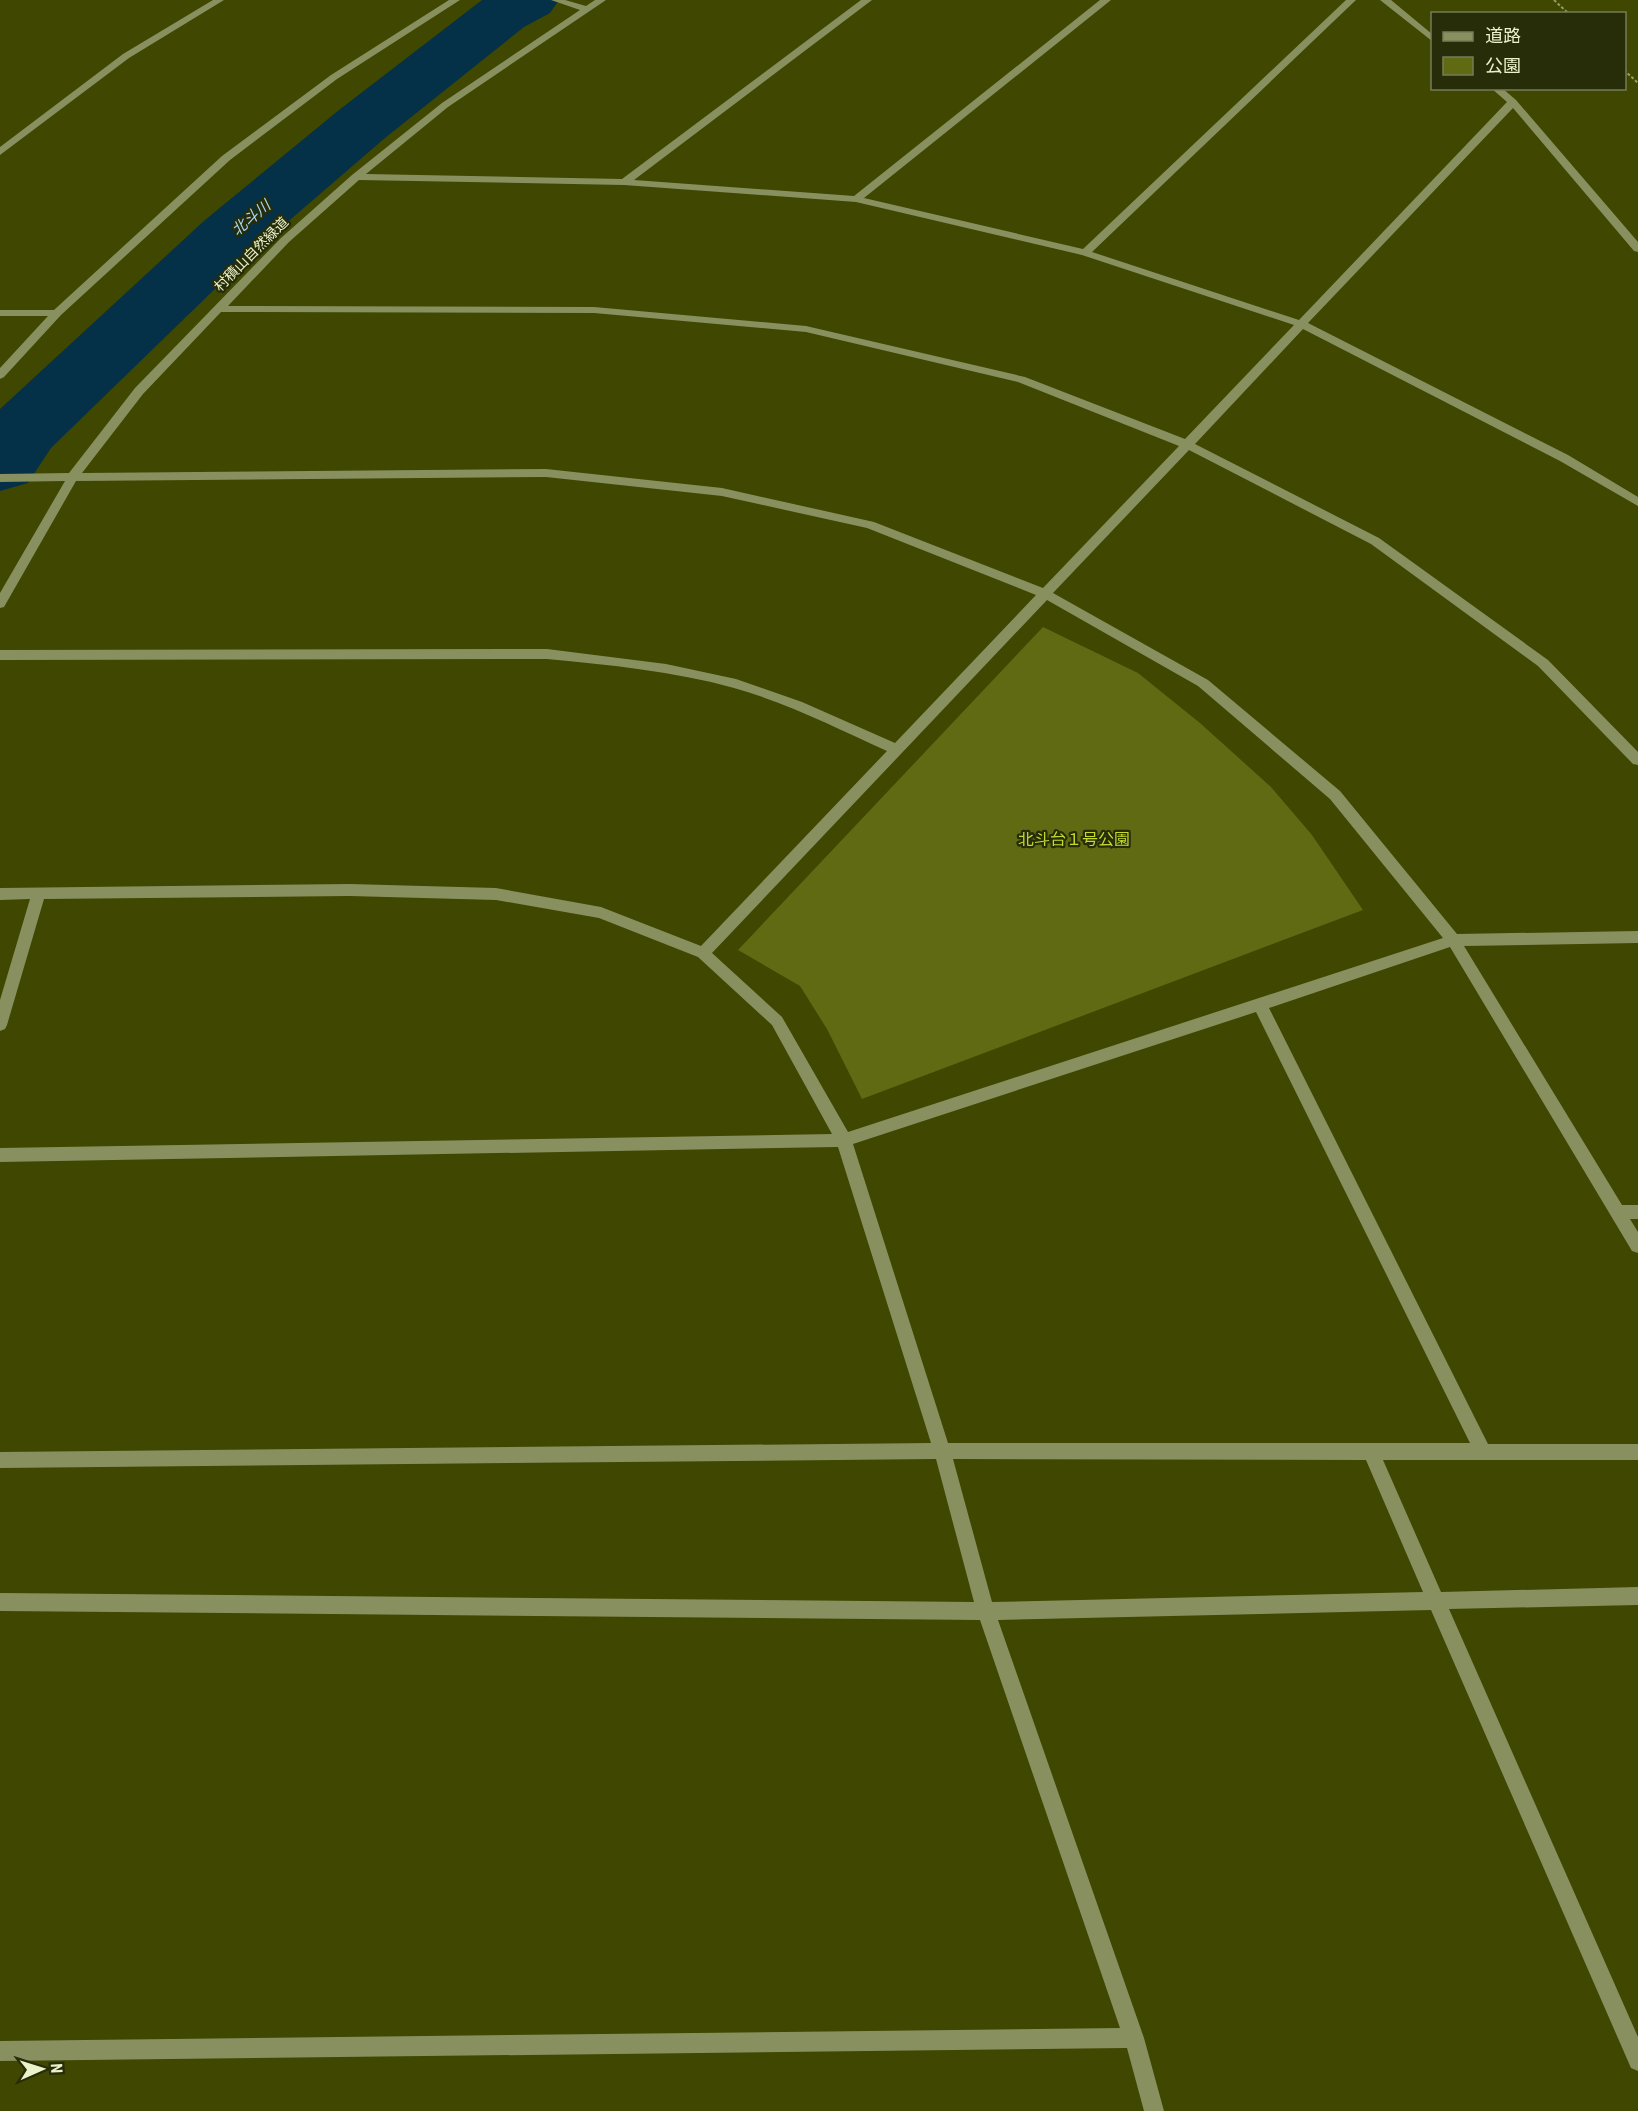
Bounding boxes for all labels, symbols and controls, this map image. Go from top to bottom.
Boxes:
legend [1431,12,1626,90]
text: 道路 [1485,25,1521,46]
text: 公園 [1485,55,1521,76]
water label: 北斗川 [228,195,276,239]
street label: 村積山自然緑道 [211,214,291,294]
park label: 北斗台１号公園 [1018,830,1130,849]
north arrow [12,2039,72,2099]
text: N [47,2063,66,2074]

